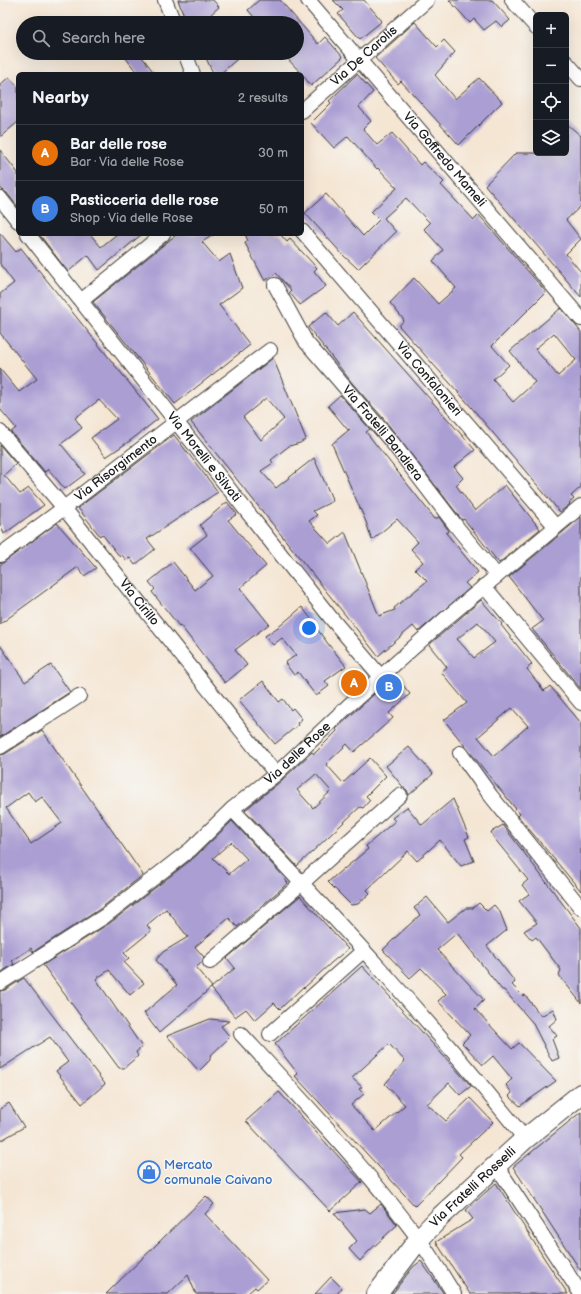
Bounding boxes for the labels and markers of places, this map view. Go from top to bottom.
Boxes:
pin: A [341,668,367,698]
pin: B [376,672,402,702]
place label: Mercato comunale Caivano [164,1157,272,1188]
shop icon: Mercato comunale Caivano [136,1159,162,1185]

